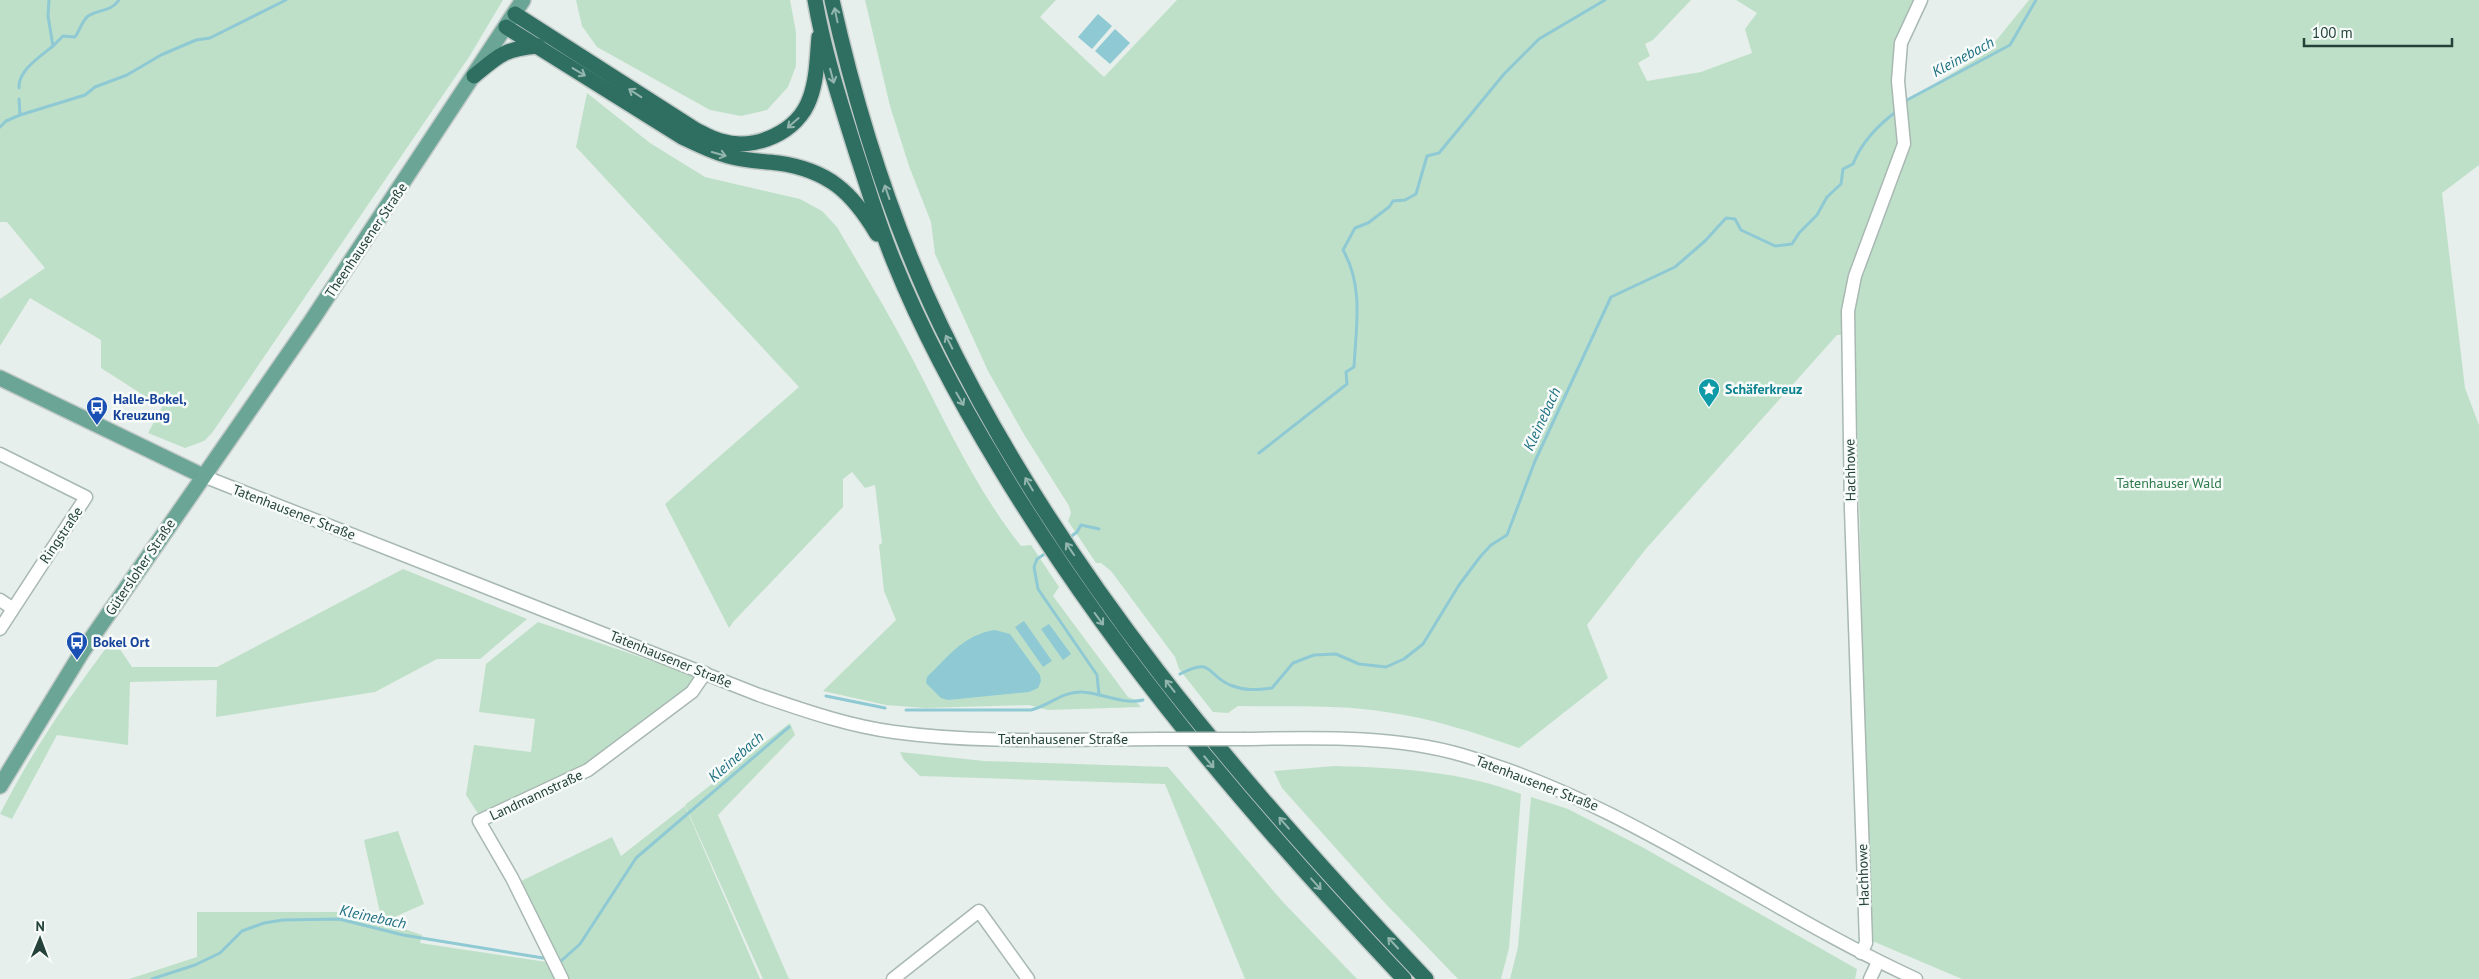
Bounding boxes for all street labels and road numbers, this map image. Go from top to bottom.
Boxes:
street label: Theenhausener Straße [321,179,411,301]
street label: Hachhowe [1840,439,1860,501]
street label: Tatenhausener Straße [230,480,358,544]
street label: Ringstraße [35,503,87,567]
street label: Gütersloher Straße [101,515,179,619]
street label: Tatenhausener Straße [607,626,735,692]
street label: Tatenhausener Straße [998,730,1128,748]
street label: Tatenhausener Straße [1473,751,1601,815]
street label: Landmannstraße [487,766,585,824]
street label: Hachhowe [1853,843,1873,907]

